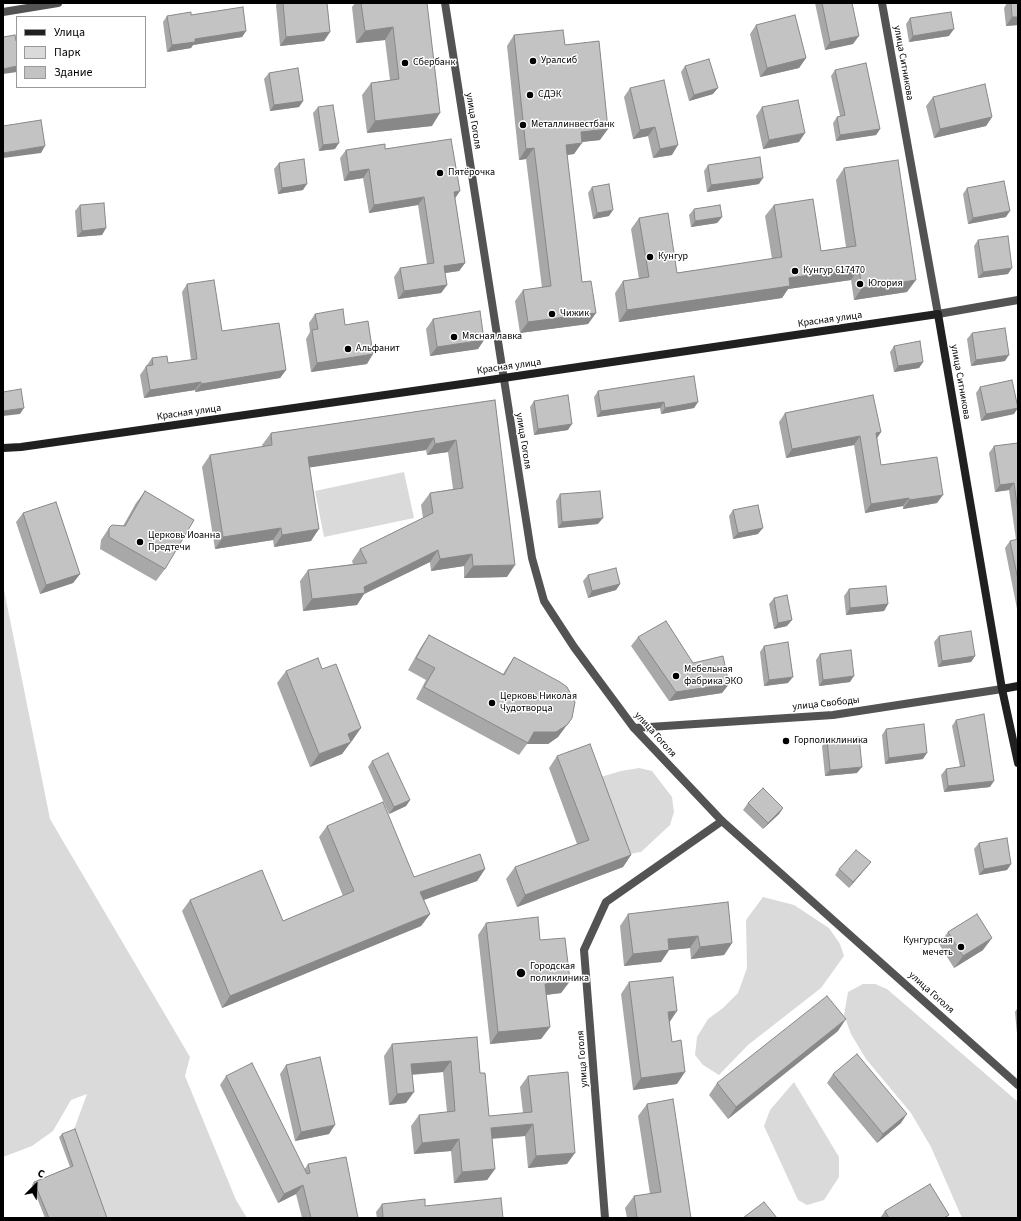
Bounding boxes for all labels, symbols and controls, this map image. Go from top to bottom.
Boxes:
legend [16,16,146,88]
text: Улица [54,24,85,41]
street label: улица Ситникова [891,25,915,101]
text: Парк [54,44,80,61]
place label: Уралсиб [541,55,577,67]
marker: Уралсиб [528,56,538,66]
place label: Сбербанк [413,57,455,69]
marker: Сбербанк [400,58,410,68]
text: Здание [54,64,93,81]
place label: СДЭК [538,89,562,101]
marker: СДЭК [525,90,535,100]
street label: улица Гоголя [463,92,483,150]
place label: Металлинвестбанк [531,119,614,131]
marker: Металлинвестбанк [518,120,528,130]
place label: Пятёрочка [448,167,495,179]
marker: Пятёрочка [435,168,445,178]
place label: Кунгур [658,251,688,263]
marker: Кунгур [645,252,655,262]
place label: Кунгур 617470 [803,265,865,277]
marker: Кунгур 617470 [790,266,800,276]
place label: Югория [868,278,903,290]
marker: Югория [855,279,865,289]
place label: Чижик [560,308,589,320]
marker: Чижик [547,309,557,319]
street label: Красная улица [797,310,863,330]
place label: Мясная лавка [462,331,522,343]
marker: Мясная лавка [449,332,459,342]
place label: Альфанит [356,343,400,355]
marker: Альфанит [343,344,353,354]
street label: улица Ситникова [948,344,972,420]
street label: Красная улица [476,357,542,377]
street label: Красная улица [156,403,222,423]
street label: улица Гоголя [513,412,533,470]
place label: Церковь Иоанна Предтечи [148,530,220,554]
marker: Церковь Иоанна Предтечи [135,537,145,547]
place label: Мебельная фабрика ЭКО [684,664,743,688]
marker: Мебельная фабрика ЭКО [671,671,681,681]
place label: Церковь Николая Чудотворца [500,691,577,714]
street label: улица Свободы [792,695,860,713]
marker: Церковь Николая Чудотворца [487,698,497,708]
street label: улица Гоголя [631,710,679,760]
place label: Горполиклиника [794,735,868,747]
marker: Горполиклиника [781,736,791,746]
place label: Кунгурская мечеть [903,935,953,958]
marker: Кунгурская мечеть [956,942,966,952]
place label: Городская поликлиника [530,961,589,984]
marker: Городская поликлиника [515,967,527,979]
street label: улица Гоголя [906,969,956,1017]
street label: улица Гоголя [575,1030,591,1088]
north arrow [16,1165,56,1205]
text: С [35,1165,47,1182]

